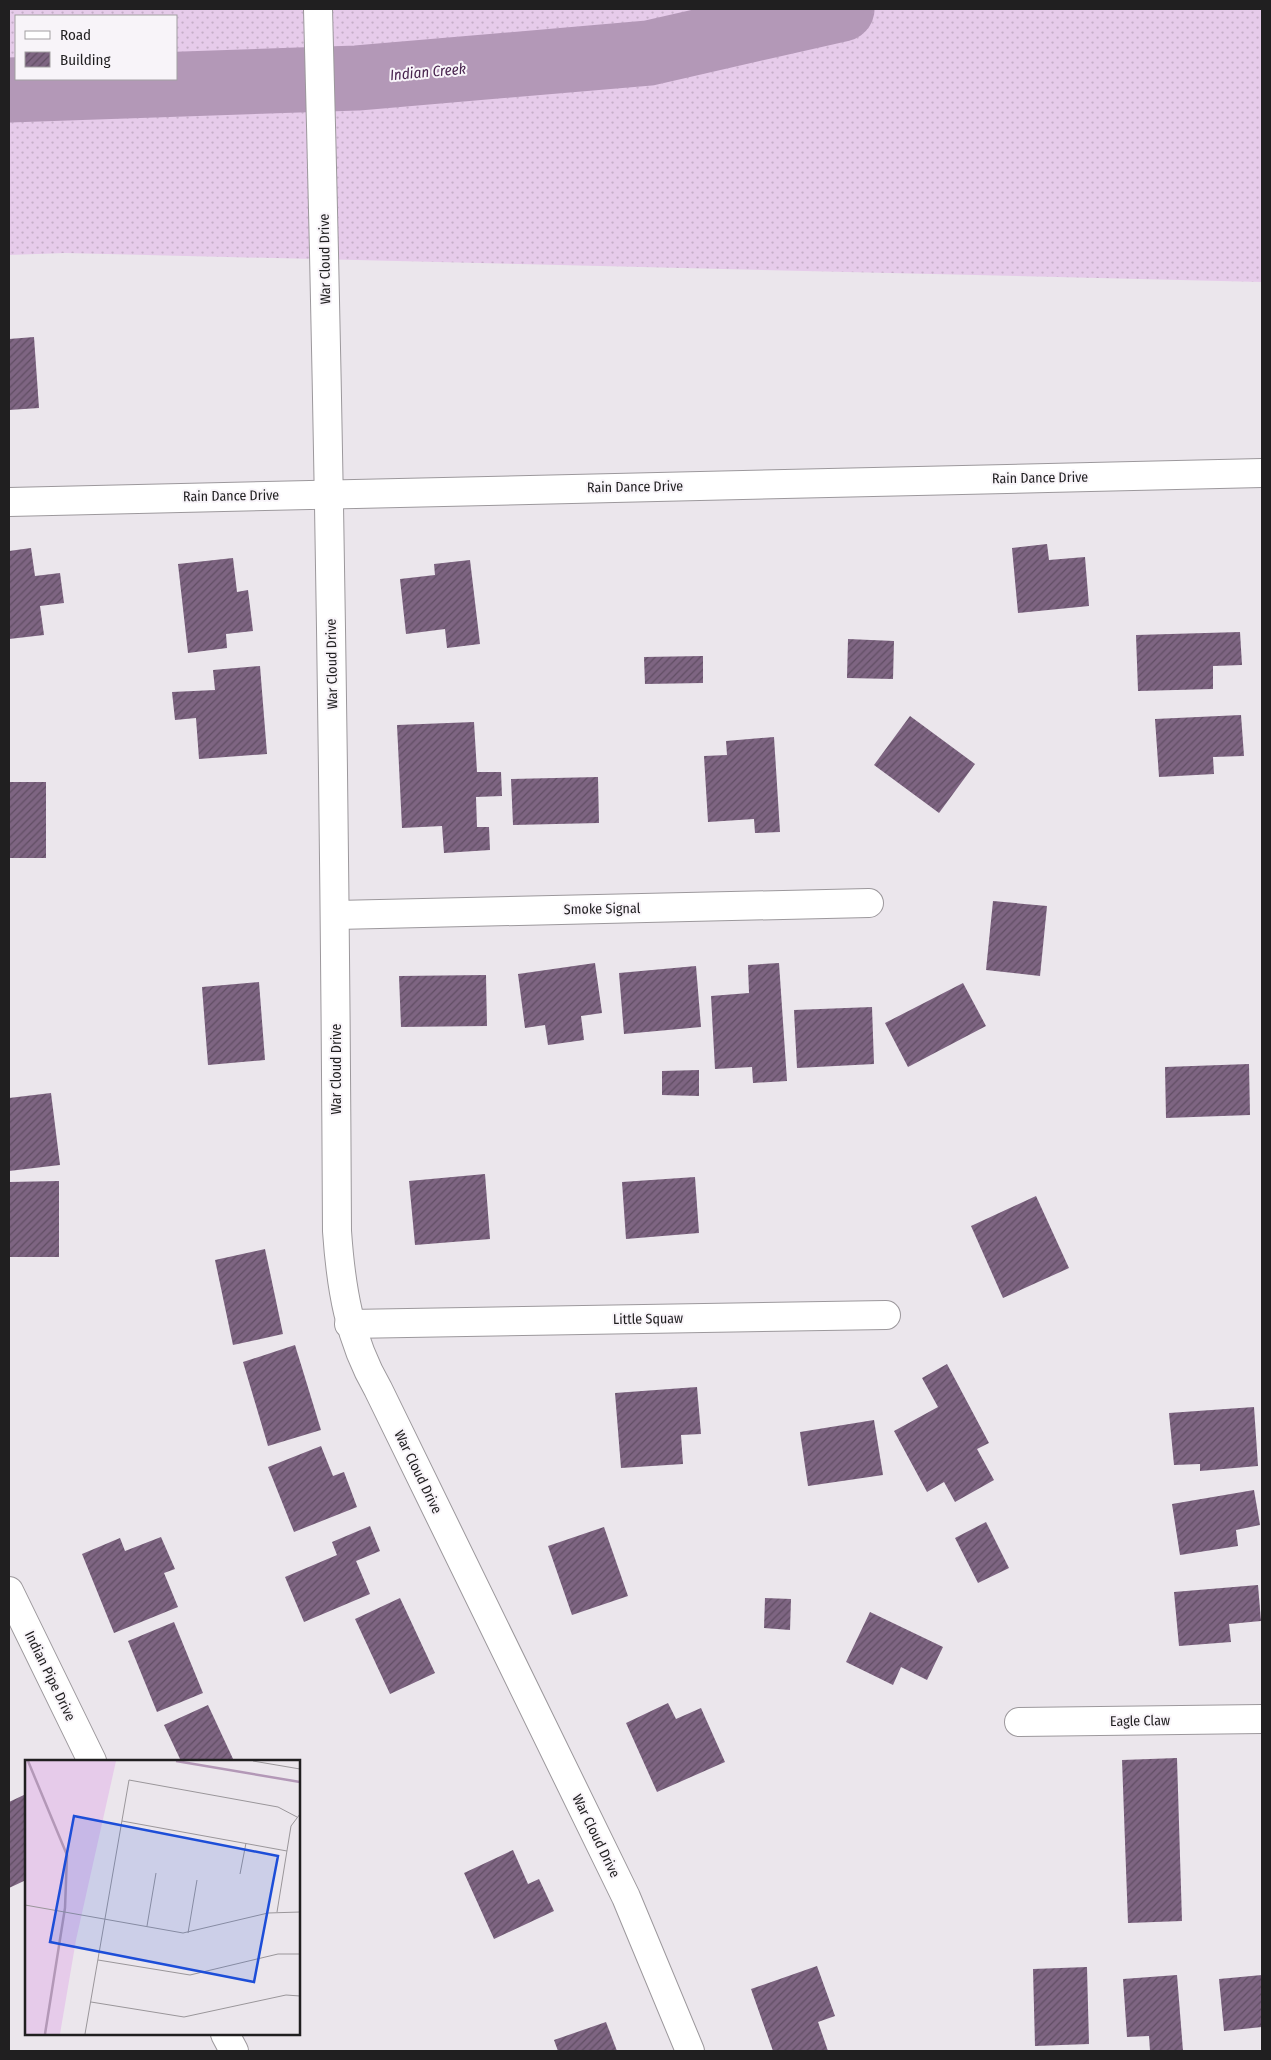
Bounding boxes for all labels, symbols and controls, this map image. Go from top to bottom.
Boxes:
legend [15,15,178,80]
text: Road [60,26,91,44]
text: Building [60,51,111,69]
water label: Indian Creek [389,60,467,84]
street label: War Cloud Drive [316,213,334,305]
street label: Rain Dance Drive [992,469,1088,487]
street label: Rain Dance Drive [587,478,683,496]
street label: Rain Dance Drive [183,487,279,505]
street label: War Cloud Drive [323,618,341,710]
street label: Smoke Signal [564,900,641,918]
street label: War Cloud Drive [328,1024,345,1114]
street label: Little Squaw [613,1310,683,1328]
street label: War Cloud Drive [390,1427,446,1517]
street label: Indian Pipe Drive [21,1628,79,1724]
street label: Eagle Claw [1110,1712,1170,1730]
inset map [25,1760,300,2035]
street label: War Cloud Drive [568,1791,624,1881]

